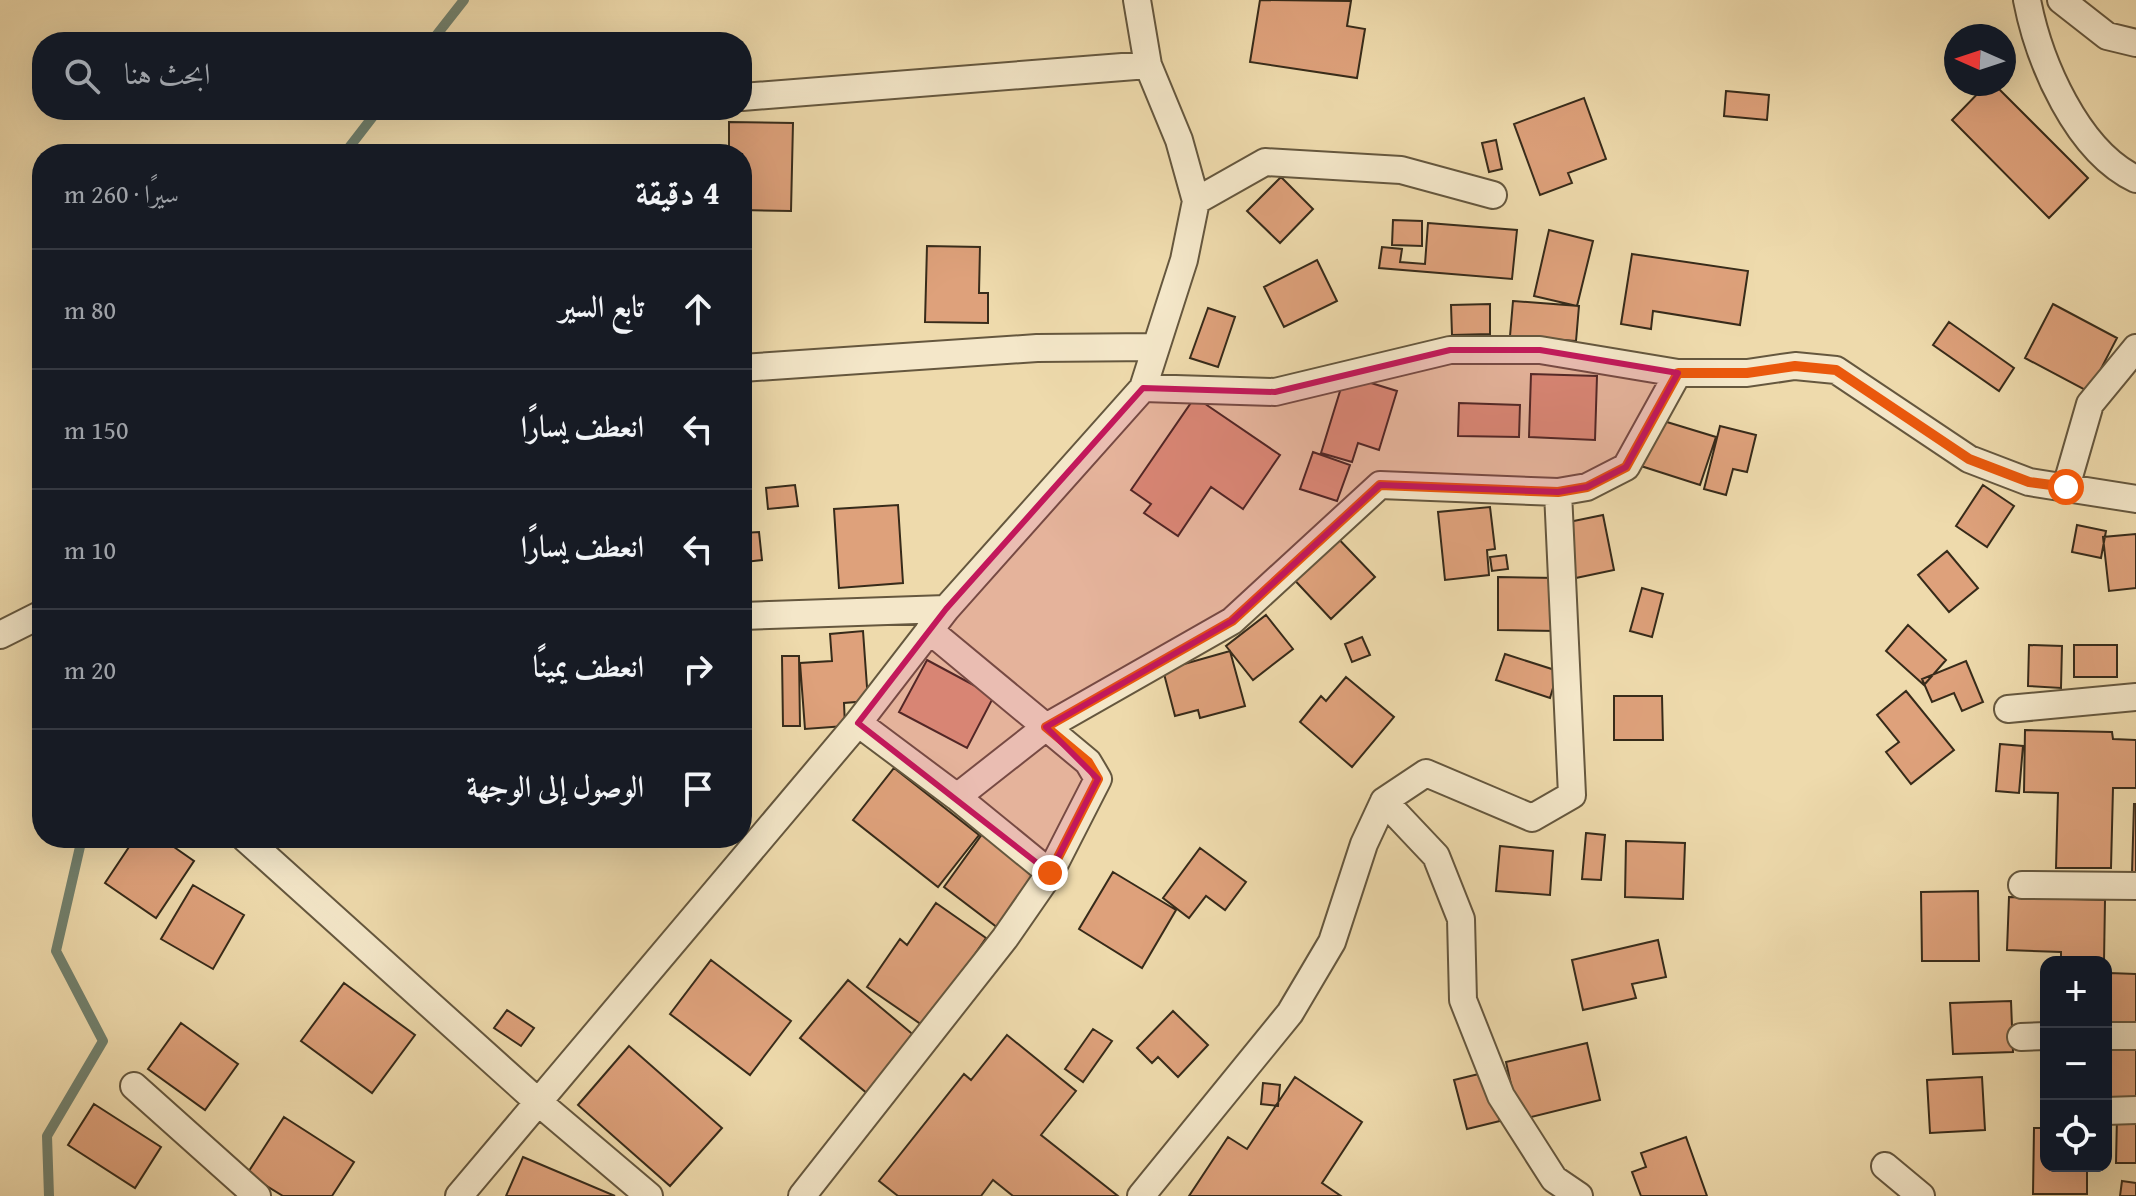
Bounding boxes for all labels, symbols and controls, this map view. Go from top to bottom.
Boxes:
north arrow [1944,24,2016,96]
search box [32,32,752,120]
text: ابحث هنا [124,51,211,95]
icon: search [60,54,104,98]
text: 4 دقيقة [636,167,720,216]
text: سيرًا · 260 m [64,174,179,213]
text: تابع السير [559,284,644,328]
icon: ahead [676,287,720,331]
text: 80 m [64,290,116,329]
text: انعطف يسارًا [521,404,644,448]
icon: left [676,407,720,451]
text: 150 m [64,410,129,449]
route start [2048,469,2084,505]
text: انعطف يسارًا [521,524,644,568]
icon: left [676,527,720,571]
text: 10 m [64,530,116,569]
text: انعطف يمينًا [533,644,644,688]
icon: right [676,647,720,691]
text: 20 m [64,650,116,689]
text: الوصول إلى الوجهة [466,764,644,808]
icon: arrive [676,767,720,811]
route end [1032,855,1068,891]
map controls [2040,956,2112,1172]
button: + [2040,956,2112,1028]
button: − [2040,1028,2112,1100]
button: locate [2040,1100,2112,1172]

